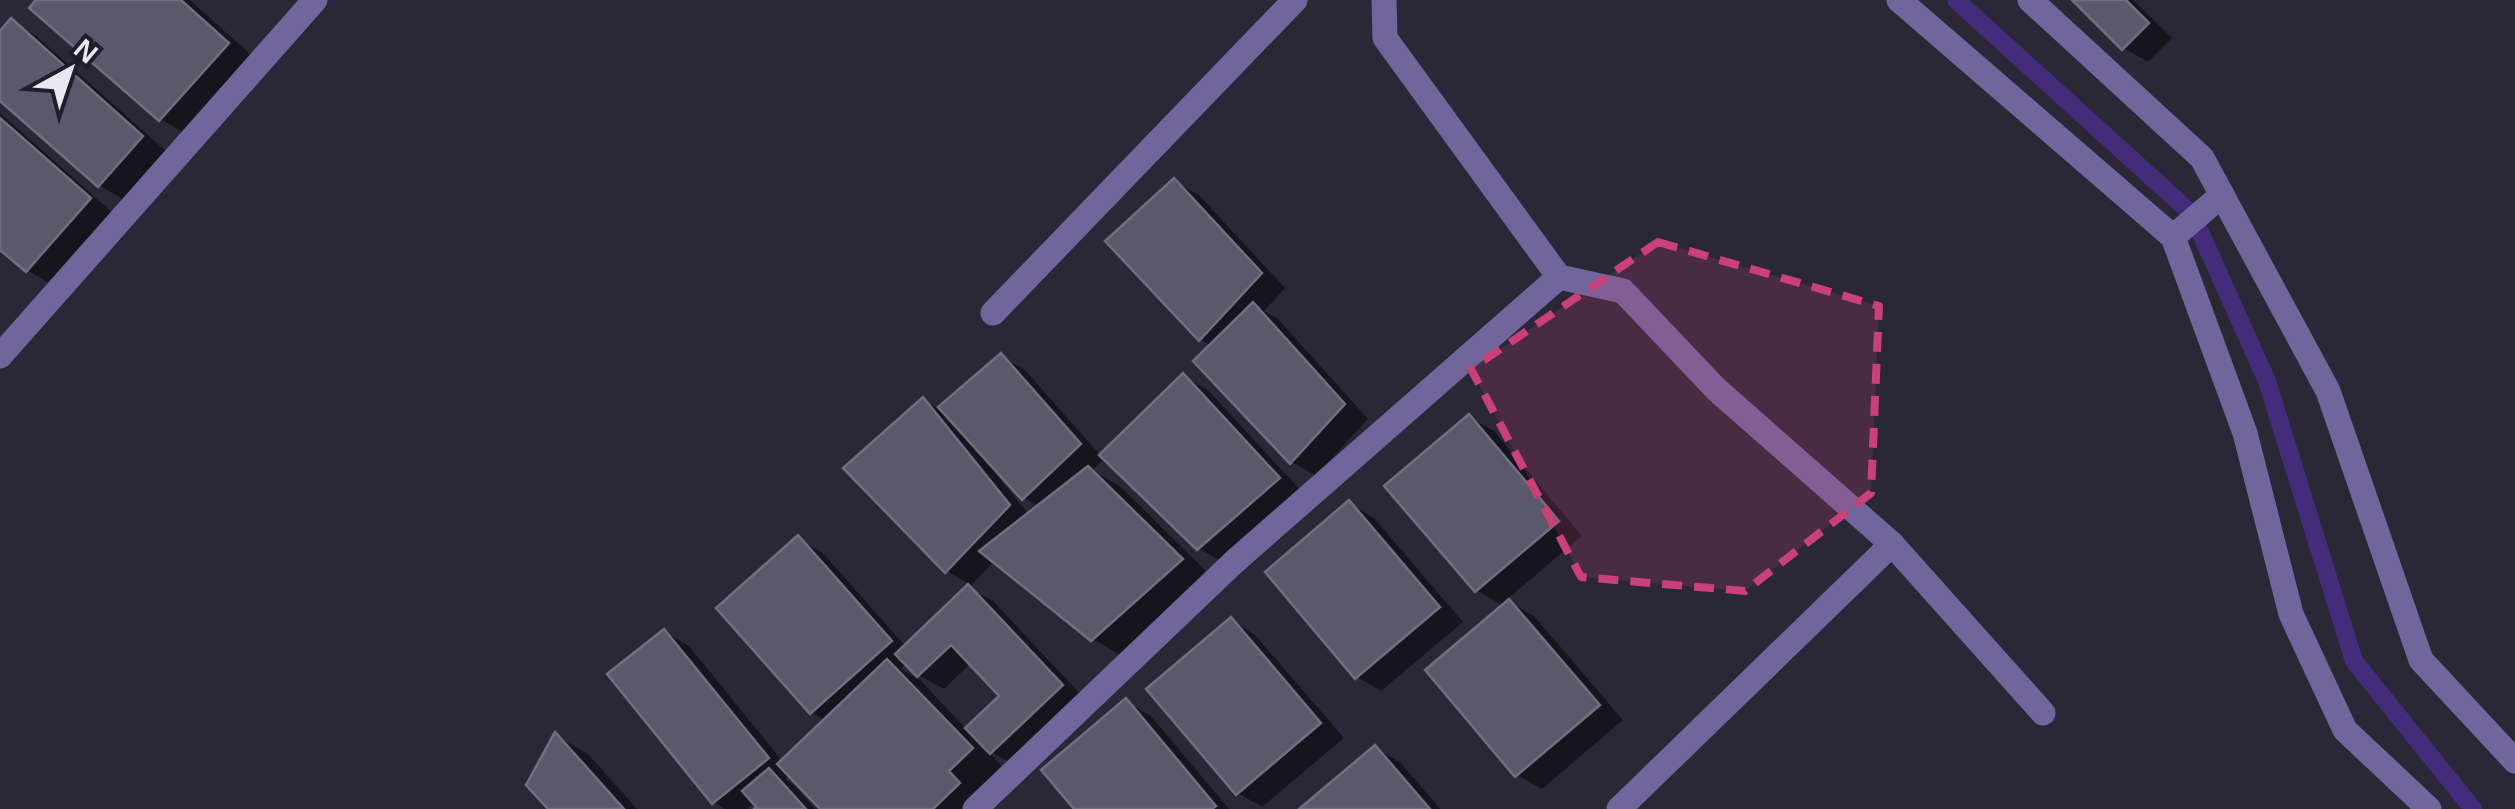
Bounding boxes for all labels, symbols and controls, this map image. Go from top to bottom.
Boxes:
north arrow [20,20,120,120]
text: N [68,33,103,70]

